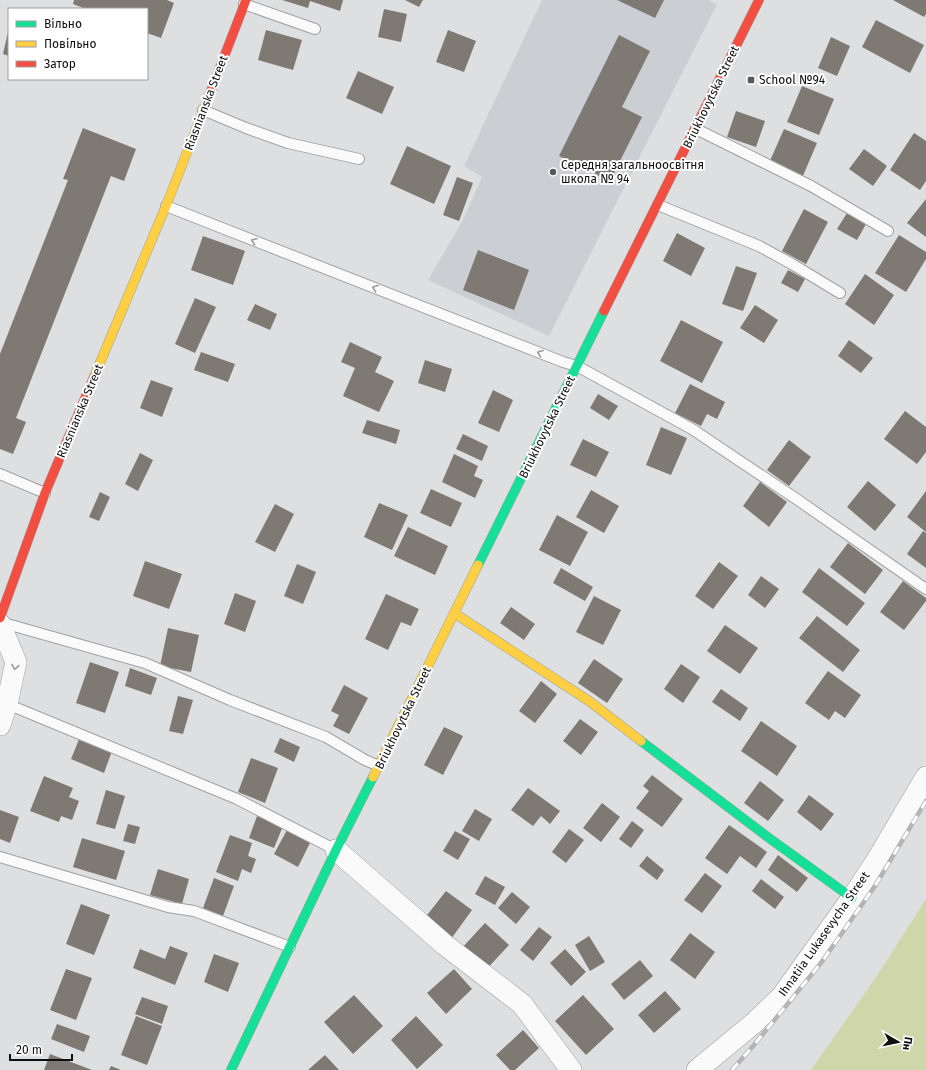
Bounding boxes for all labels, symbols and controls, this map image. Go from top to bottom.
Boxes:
legend [8,8,148,80]
text: Вільно [44,17,82,31]
text: Повільно [44,37,97,51]
street label: Briukhovytska Street [680,43,742,151]
street label: Riasnianska Street [181,53,231,152]
text: Затор [44,57,76,71]
place label: School №94 [759,73,826,87]
marker: School №94 [746,75,756,85]
place label: Середня загальноосвітня школа № 94 [561,158,704,186]
marker: Середня загальноосвітня школа № 94 [548,167,558,177]
one-way arrow [251,237,258,245]
one-way arrow [372,285,379,293]
one-way arrow [537,349,544,357]
street label: Riasnianska Street [54,361,106,460]
street label: Briukhovytska Street [516,373,578,481]
one-way arrow [11,664,20,671]
street label: Briukhovytska Street [372,664,434,772]
street label: Ihnatiia Lukasevycha Street [776,868,873,999]
north arrow [878,1022,918,1062]
scale bar [10,1036,72,1062]
text: Пн [900,1036,915,1051]
text: 20 m [16,1043,42,1057]

